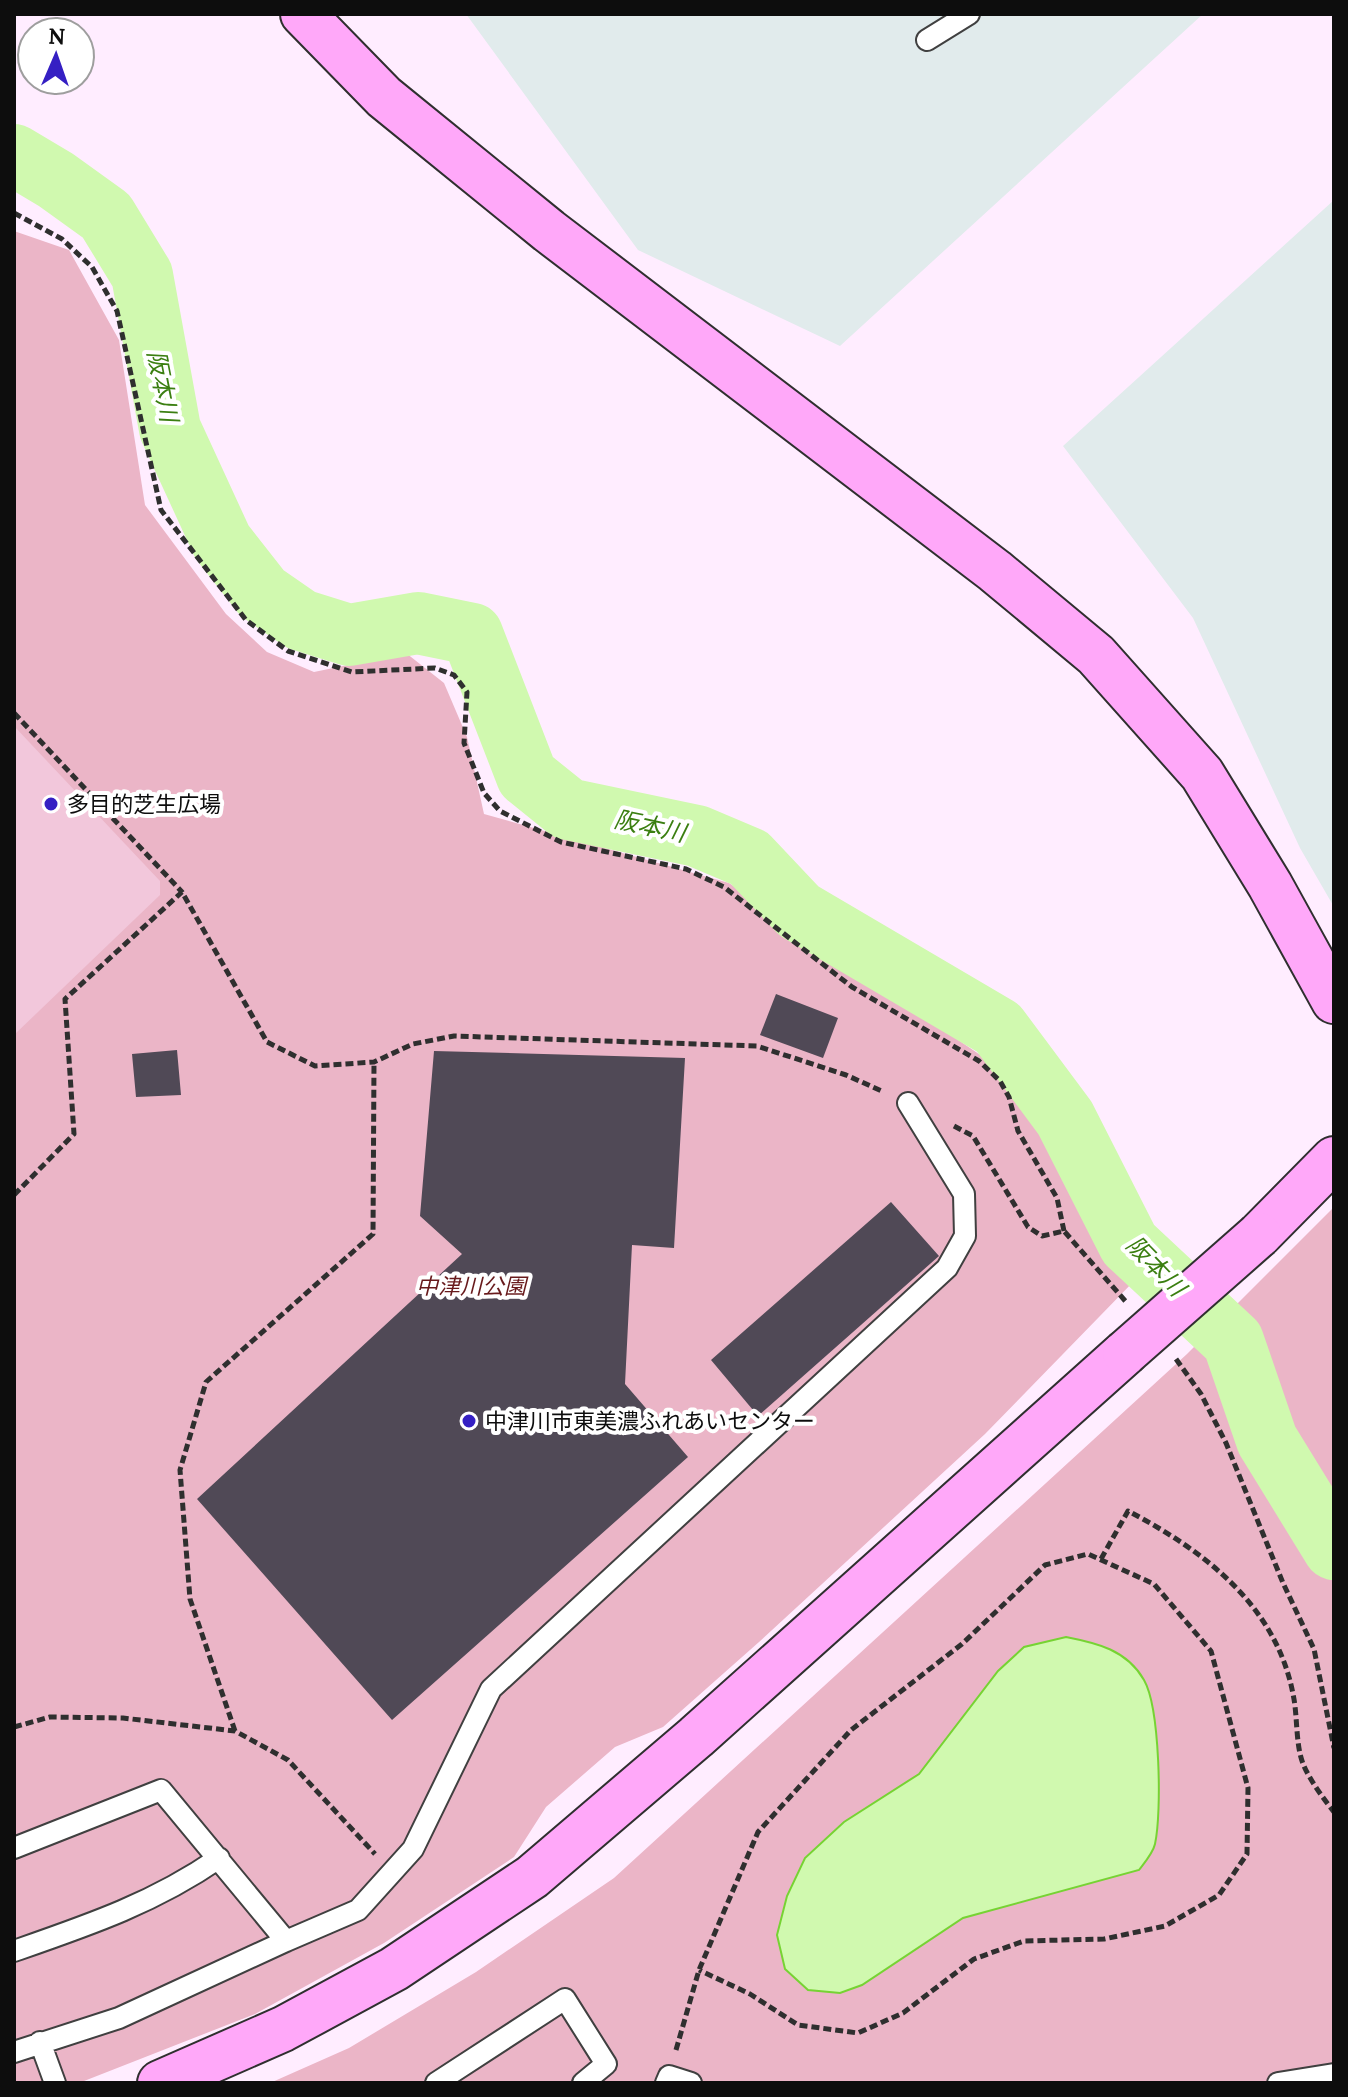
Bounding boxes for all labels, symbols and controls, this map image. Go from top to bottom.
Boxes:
north arrow [16,16,96,96]
text: N [48,22,66,50]
water label: 阪本川 [141,348,186,427]
place label: 多目的芝生広場 [67,790,221,818]
marker: 多目的芝生広場 [42,795,60,813]
water label: 阪本川 [612,803,691,849]
water label: 阪本川 [1120,1229,1194,1305]
park label: 中津川公園 [416,1272,529,1300]
place label: 中津川市東美濃ふれあいセンター [485,1407,815,1435]
marker: 中津川市東美濃ふれあいセンター [460,1412,478,1430]

